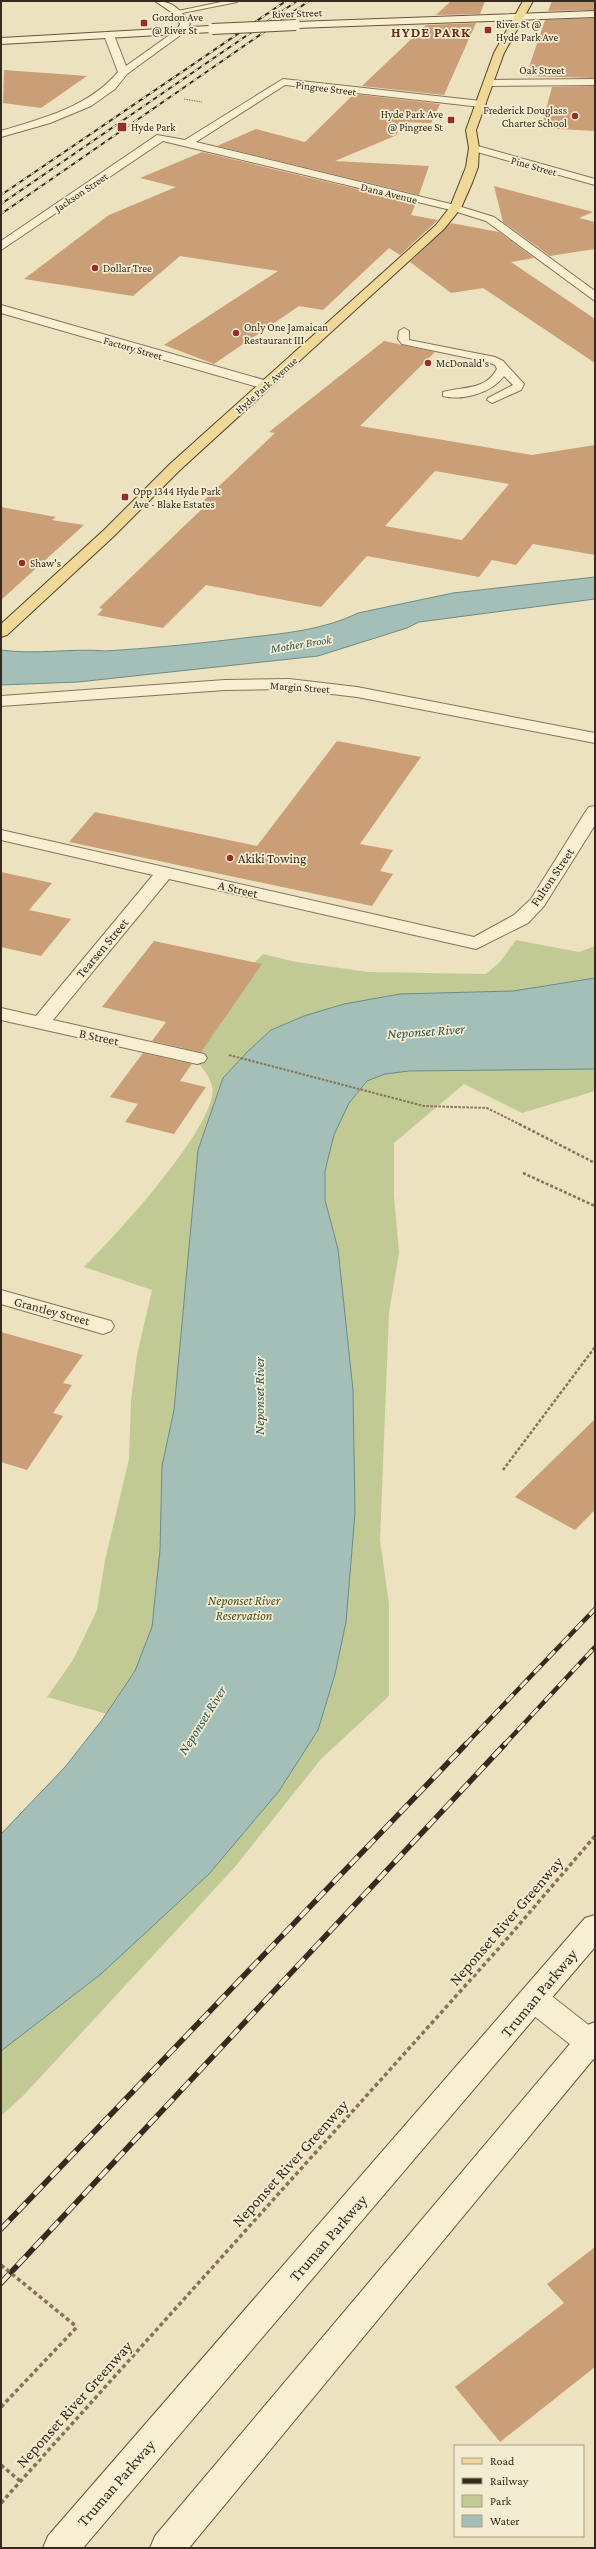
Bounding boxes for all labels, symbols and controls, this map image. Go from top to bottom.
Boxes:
street label: River Street [272,6,323,20]
place label: Gordon Ave @ River St [152,11,203,37]
marker: Gordon Ave @ River St [139,18,149,28]
place label: River St @ Hyde Park Ave [496,18,558,44]
district label: HYDE PARK [391,24,471,40]
marker: River St @ Hyde Park Ave [483,25,493,35]
street label: Oak Street [519,64,565,76]
street label: Pingree Street [295,78,357,99]
place label: Frederick Douglass Charter School [483,104,567,129]
place label: Hyde Park Ave @ Pingree St [381,108,443,134]
marker: Frederick Douglass Charter School [570,111,580,121]
marker: Hyde Park Ave @ Pingree St [446,115,456,125]
marker: Hyde Park [116,121,128,133]
place label: Hyde Park [131,121,176,134]
street label: Pine Street [510,154,559,178]
street label: Jackson Street [51,170,111,216]
street label: Dana Avenue [359,180,419,206]
place label: Dollar Tree [103,262,152,274]
marker: Dollar Tree [90,263,100,273]
place label: Only One Jamaican Restaurant III [244,321,328,346]
marker: Only One Jamaican Restaurant III [231,328,241,338]
street label: Factory Street [102,334,164,363]
street label: Hyde Park Avenue [233,354,300,417]
place label: McDonald's [436,357,489,369]
marker: McDonald's [423,358,433,368]
place label: Opp 1344 Hyde Park Ave - Blake Estates [133,485,221,510]
marker: Opp 1344 Hyde Park Ave - Blake Estates [120,492,130,502]
place label: Shaw's [30,557,61,569]
marker: Shaw's [17,558,27,568]
water label: Mother Brook [269,632,333,656]
street label: Margin Street [270,679,331,696]
street label: Fulton Street [527,844,577,909]
place label: Akiki Towing [238,851,307,866]
marker: Akiki Towing [225,853,235,863]
street label: A Street [217,877,260,901]
street label: Tearsen Street [73,914,132,981]
water label: Neponset River [387,1020,467,1042]
street label: B Street [78,1026,121,1049]
street label: Grantley Street [12,1294,92,1329]
water label: Neponset River [251,1356,267,1435]
park label: Neponset River Reservation [208,1593,281,1623]
water label: Neponset River [175,1682,230,1757]
street label: Neponset River Greenway [446,1853,568,1989]
street label: Truman Parkway [497,1945,582,2041]
street label: Neponset River Greenway [229,2096,352,2230]
street label: Truman Parkway [286,2191,371,2285]
street label: Neponset River Greenway [13,2337,136,2471]
street label: Truman Parkway [74,2436,159,2530]
legend [454,2445,584,2537]
text: Road [490,2454,515,2468]
text: Railway [490,2474,529,2488]
text: Park [490,2494,512,2508]
text: Water [490,2514,520,2528]

